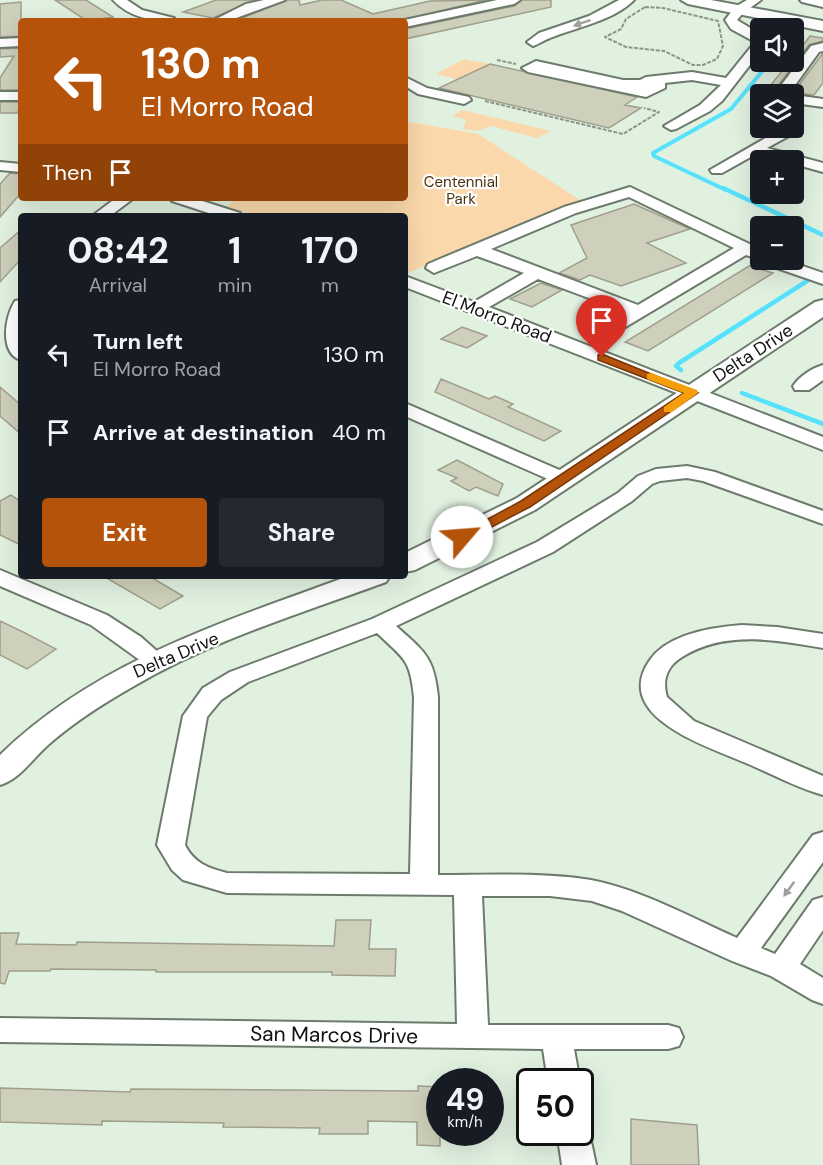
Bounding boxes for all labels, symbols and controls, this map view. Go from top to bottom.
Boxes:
map controls [750,18,804,270]
button: sound [750,18,804,72]
one-way arrow [572,19,590,29]
text: 130 m [141,36,261,91]
icon: left [42,42,120,120]
button: layers [750,84,804,138]
text: El Morro Road [141,89,314,124]
button: + [750,150,804,204]
icon: arrive [104,156,137,189]
text: Then [42,158,92,187]
park label: Centennial Park [424,172,498,209]
button: − [750,216,804,270]
text: 08:42 [67,227,169,274]
text: 1 [228,227,241,274]
text: 170 [301,227,359,274]
text: Arrival [89,272,147,298]
text: min [218,272,252,298]
text: m [321,272,339,298]
street label: El Morro Road [439,285,555,349]
pin [576,295,627,357]
icon: arrive [585,304,618,337]
street label: Delta Drive [708,318,798,388]
text: Turn left [93,327,183,356]
icon: left [42,338,75,371]
text: 130 m [324,340,384,369]
text: El Morro Road [93,356,221,382]
icon: arrive [42,416,75,449]
text: Arrive at destination [93,418,314,447]
text: 40 m [332,418,386,447]
button: Exit [42,498,207,567]
button: Share [219,498,384,567]
position arrow [430,505,494,569]
street label: Delta Drive [129,626,223,684]
one-way arrow [783,882,795,897]
street label: San Marcos Drive [250,1020,418,1050]
speed limit sign: 50 [516,1068,594,1146]
text: 49 [446,1080,484,1119]
text: km/h [447,1112,483,1132]

